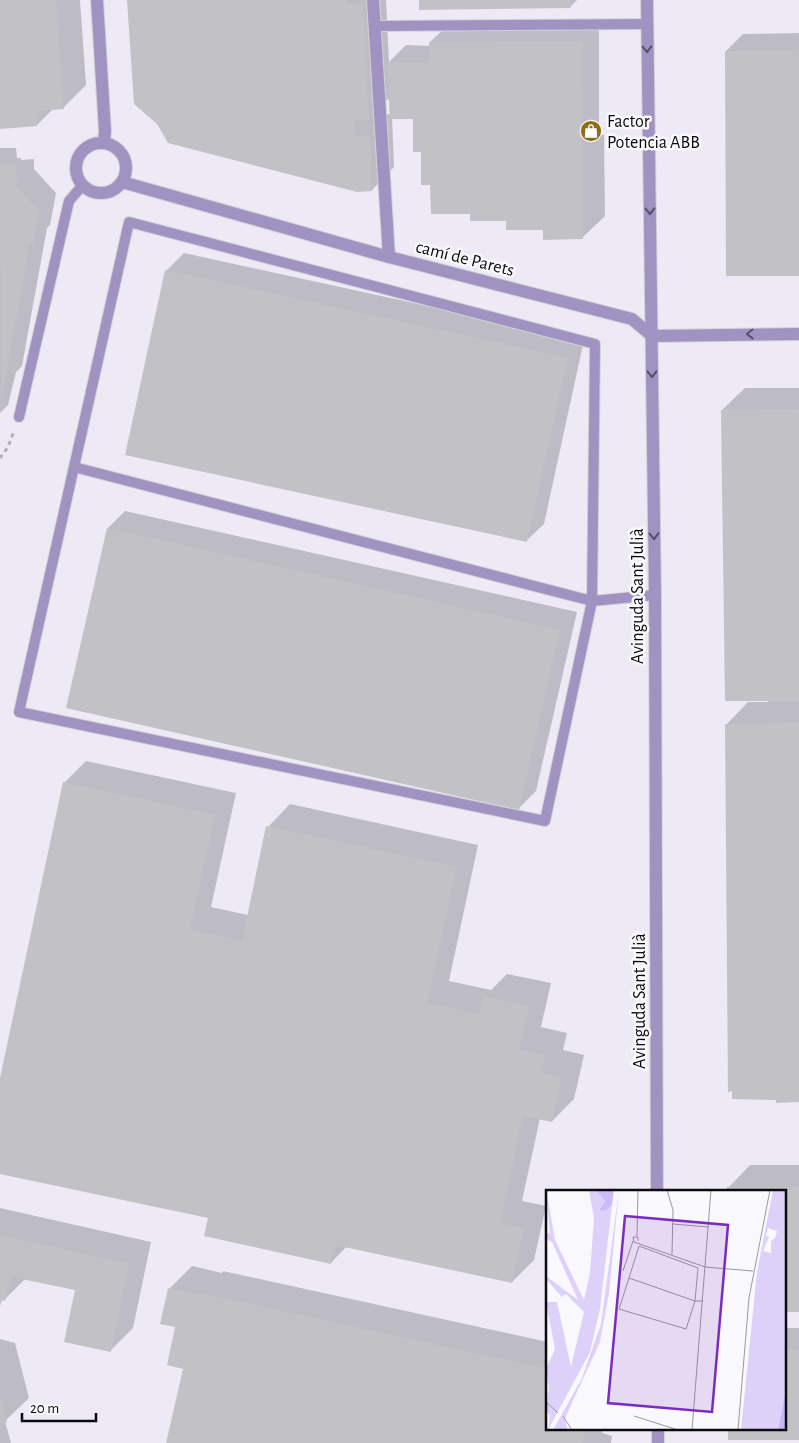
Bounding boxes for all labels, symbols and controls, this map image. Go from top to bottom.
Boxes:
one-way arrow [642,45,653,53]
place label: Factor Potencia ABB [607,113,700,152]
shop icon: Factor Potencia ABB [579,119,603,143]
one-way arrow [645,208,655,215]
street label: camí de Parets [414,238,516,280]
one-way arrow [746,329,754,340]
one-way arrow [647,370,657,378]
street label: Avinguda Sant Julià [629,528,647,664]
one-way arrow [649,532,660,540]
street label: Avinguda Sant Julià [631,933,649,1069]
inset map [546,1190,786,1430]
scale bar [22,1390,96,1422]
text: 20 m [30,1401,59,1416]

